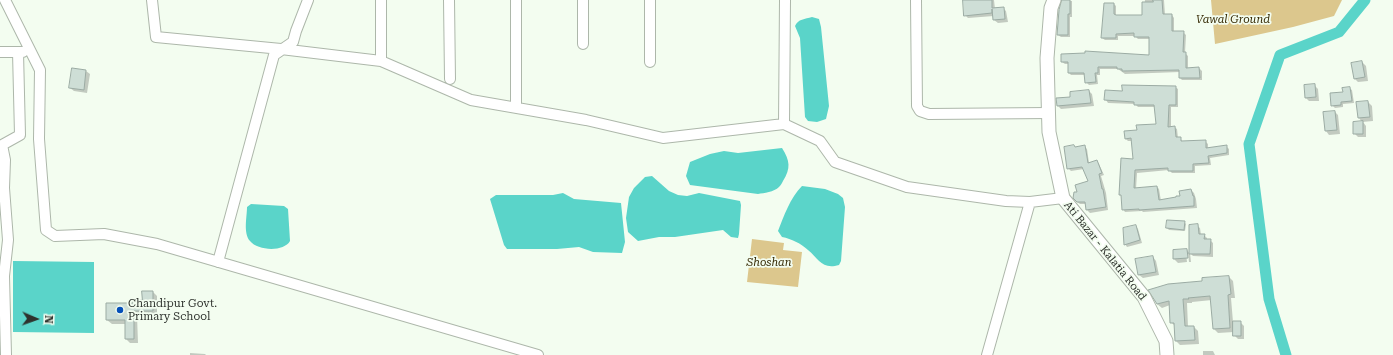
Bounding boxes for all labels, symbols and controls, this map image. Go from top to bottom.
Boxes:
park label: Vawal Ground [1196,13,1270,27]
street label: Ati Bazar - Kalatia Road [1061,199,1149,303]
park label: Shoshan [746,256,792,270]
place label: Chandipur Govt. Primary School [128,297,217,323]
north arrow [16,299,56,339]
marker: Chandipur Govt. Primary School [115,305,125,315]
text: N [42,315,55,324]

